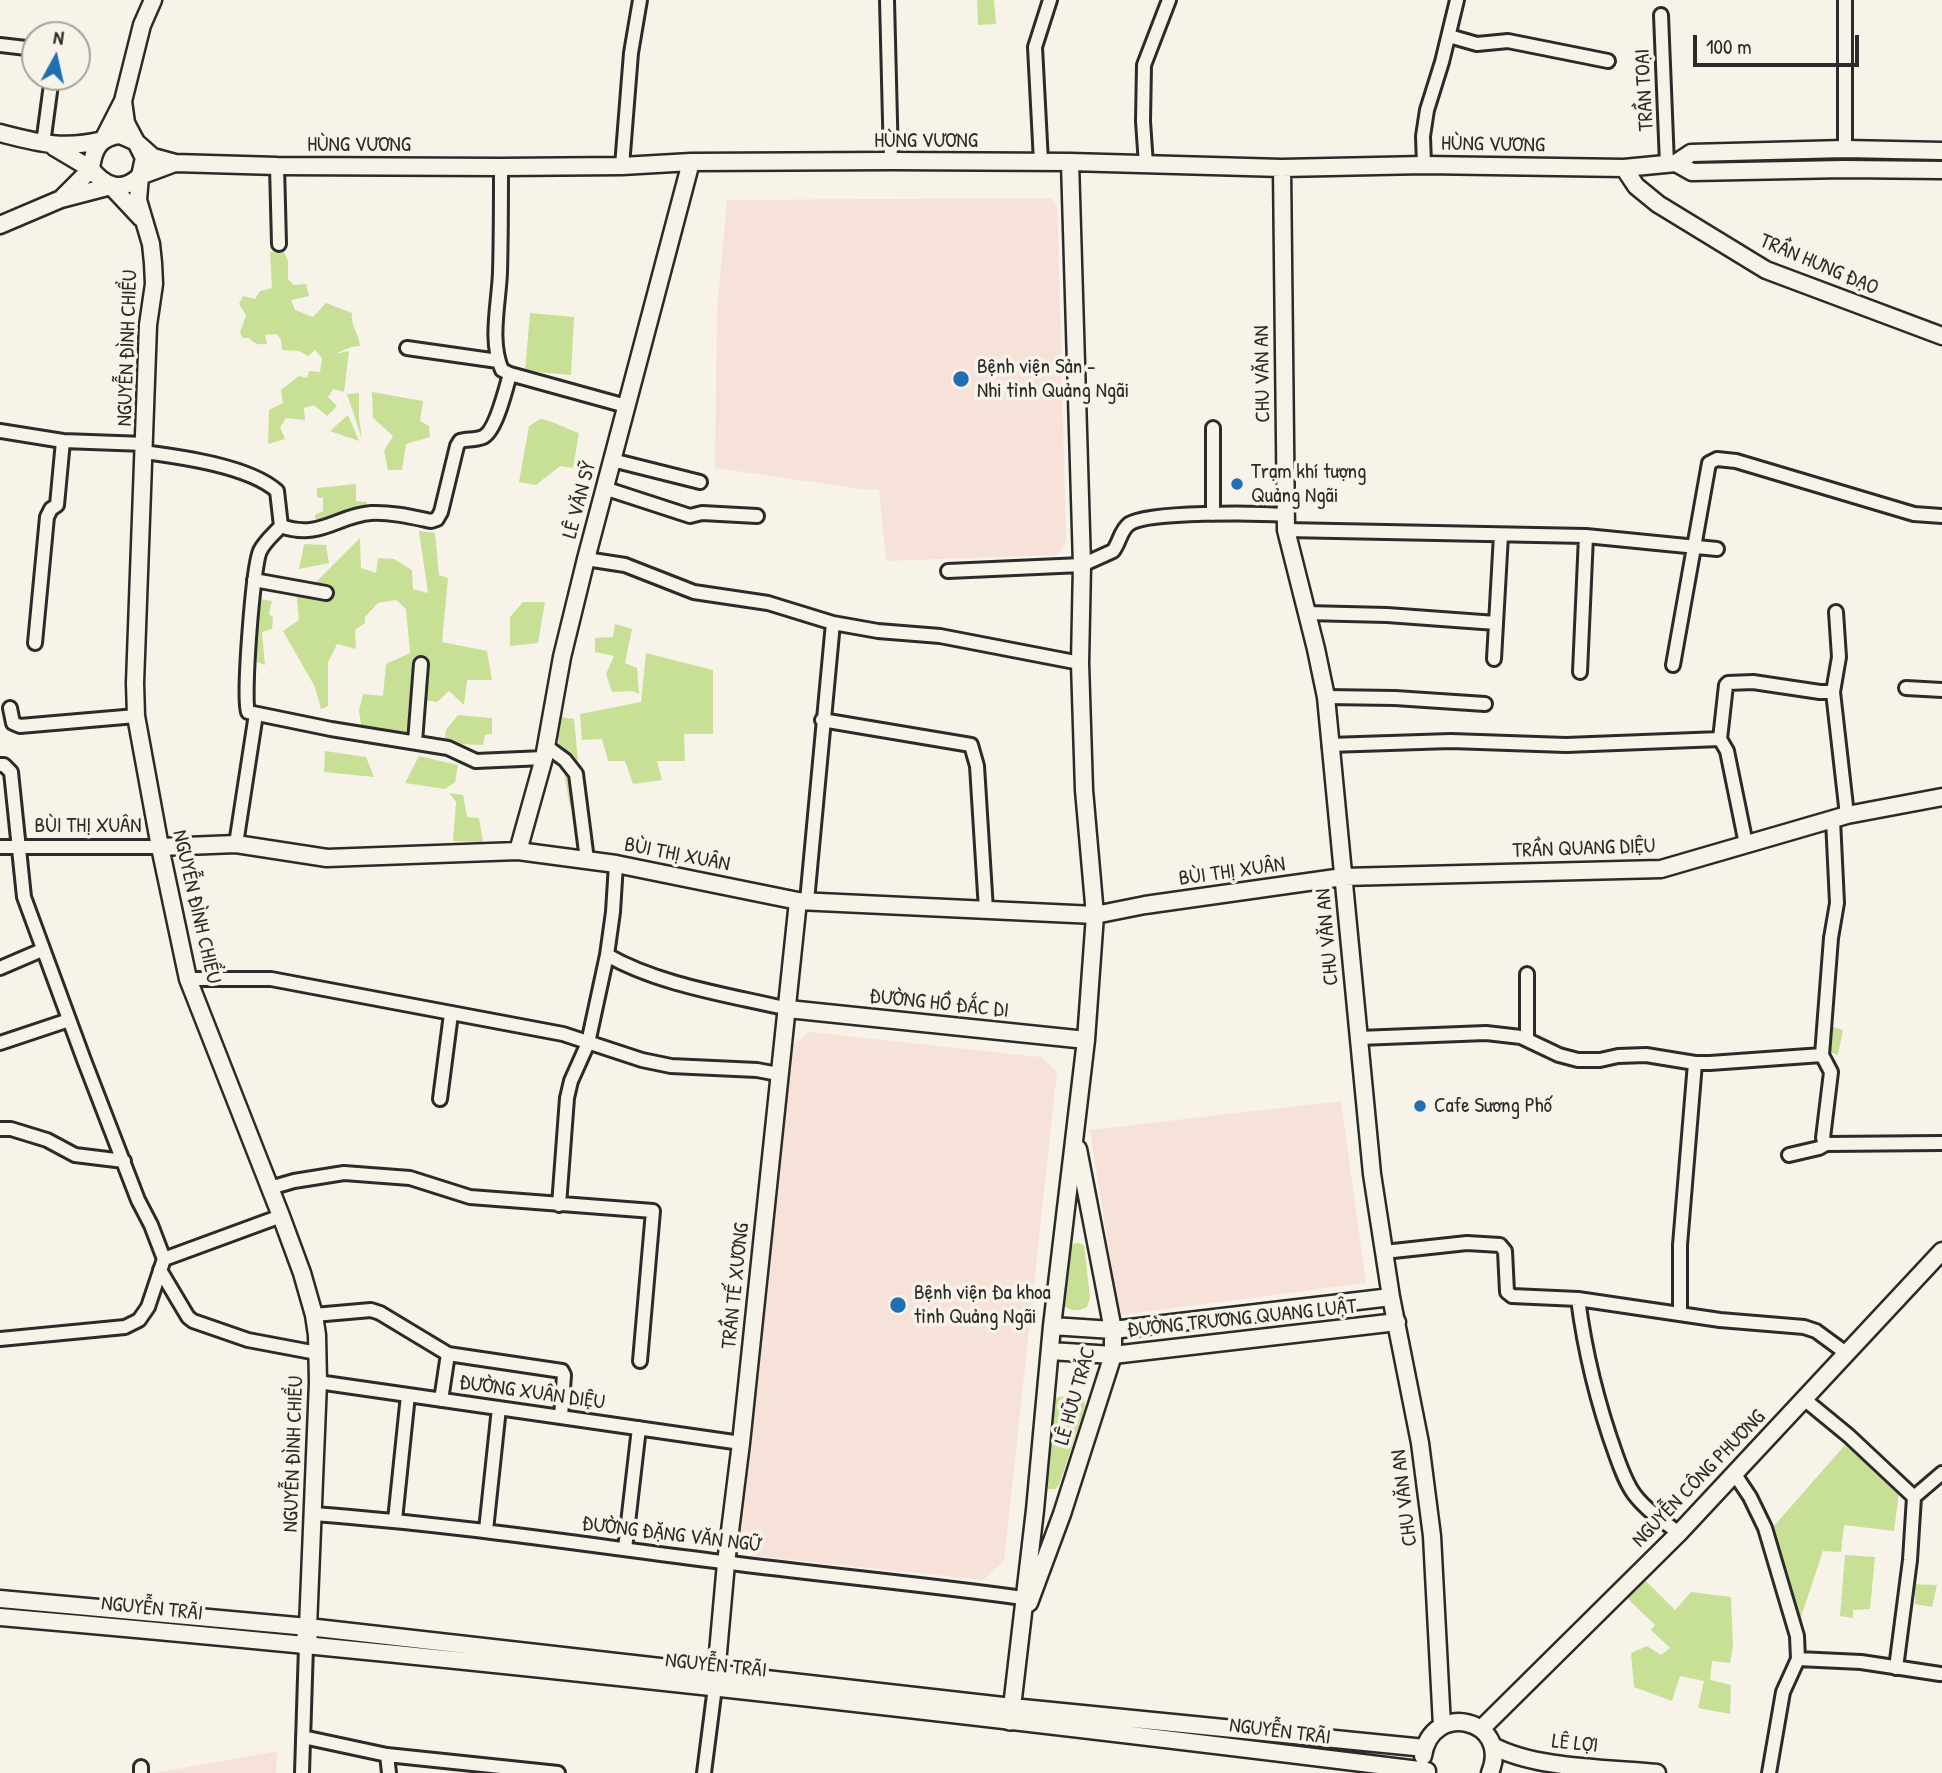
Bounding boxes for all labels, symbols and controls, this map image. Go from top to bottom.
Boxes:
north arrow [21,21,91,91]
scale bar [1697,21,1863,65]
text: N [52,24,65,51]
text: 100 m [1706,32,1752,61]
street label: TRẦN TOẠI [1630,48,1660,132]
street label: HÙNG VƯƠNG [874,128,978,154]
street label: HÙNG VƯƠNG [1441,131,1545,159]
street label: HÙNG VƯƠNG [307,132,411,158]
street label: TRẦN HƯNG ĐẠO [1756,229,1882,301]
street label: NGUYỄN ĐÌNH CHIỂU [113,269,143,427]
street label: CHU VĂN AN [1250,325,1276,423]
place label: Bệnh viện Sản - Nhi tỉnh Quảng Ngãi [977,354,1129,404]
marker: Bệnh viện Sản - Nhi tỉnh Quảng Ngãi [951,369,971,389]
street label: LÊ VĂN SỸ [558,459,602,541]
place label: Trạm khí tượng Quảng Ngãi [1251,459,1366,509]
marker: Trạm khí tượng Quảng Ngãi [1229,476,1245,492]
street label: BÙI THỊ XUÂN [35,813,141,839]
street label: NGUYỄN ĐÌNH CHIỂU [166,828,226,986]
street label: BÙI THỊ XUÂN [622,832,732,878]
street label: TRẦN QUANG DIỆU [1512,834,1656,864]
street label: BÙI THỊ XUÂN [1177,852,1287,892]
street label: CHU VĂN AN [1311,887,1345,987]
street label: ĐƯỜNG HỒ ĐẮC DI [868,984,1010,1024]
place label: Cafe Sương Phố [1434,1093,1552,1119]
marker: Cafe Sương Phố [1412,1098,1428,1114]
street label: TRẦN TẾ XƯƠNG [717,1222,755,1350]
place label: Bệnh viện Đa khoa tỉnh Quảng Ngãi [914,1280,1051,1330]
street label: ĐƯỜNG TRƯƠNG QUANG LUẬT [1126,1294,1358,1344]
marker: Bệnh viện Đa khoa tỉnh Quảng Ngãi [888,1295,908,1315]
street label: LÊ HỮU TRÁC [1050,1344,1102,1448]
street label: ĐƯỜNG XUÂN DIỆU [457,1370,607,1416]
street label: NGUYỄN ĐÌNH CHIỂU [279,1375,309,1533]
street label: NGUYỄN CÔNG PHƯƠNG [1627,1405,1771,1553]
street label: CHU VĂN AN [1387,1448,1423,1548]
street label: ĐƯỜNG ĐẶNG VĂN NGỮ [580,1512,762,1558]
street label: NGUYỄN TRÃI [100,1591,204,1627]
street label: NGUYỄN TRÃI [664,1648,768,1684]
street label: NGUYỄN TRÃI [1228,1713,1332,1751]
street label: LÊ LỢI [1551,1729,1599,1759]

